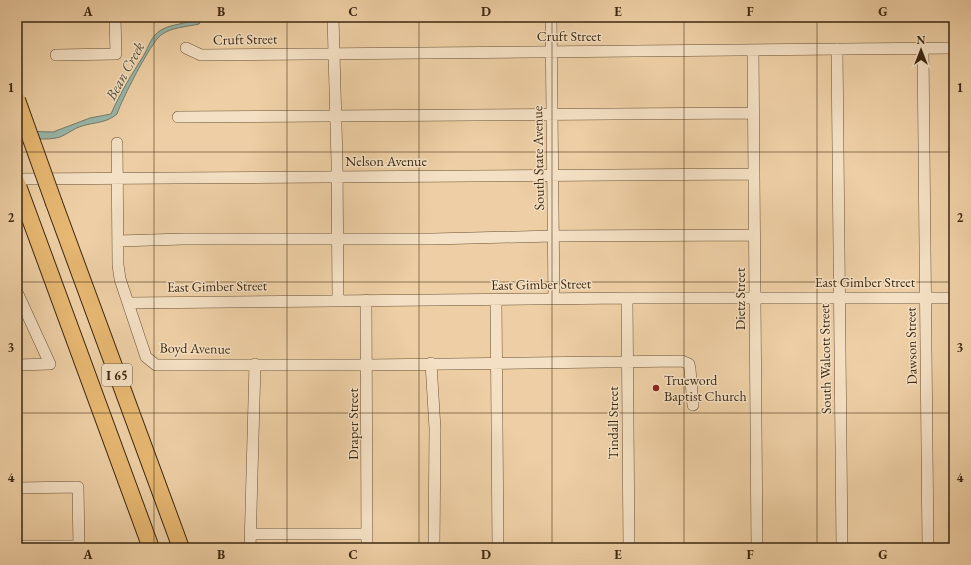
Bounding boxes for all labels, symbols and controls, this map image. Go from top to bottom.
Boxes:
text: A [82,3,93,20]
text: B [217,3,225,20]
text: C [348,3,358,20]
text: D [481,3,491,20]
text: E [614,3,622,20]
text: F [746,3,754,20]
text: G [878,3,888,20]
street label: Cruft Street [537,27,602,45]
street label: Cruft Street [213,29,278,49]
north arrow [901,30,941,70]
text: N [917,33,926,47]
water label: Bean Creek [100,38,148,104]
text: 1 [8,79,15,96]
text: 1 [957,79,964,96]
street label: South State Avenue [528,105,548,210]
street label: Nelson Avenue [345,152,427,170]
text: 2 [8,209,15,226]
text: 2 [957,209,964,226]
street label: Dietz Street [731,267,749,330]
street label: East Gimber Street [815,273,916,291]
street label: East Gimber Street [491,274,592,294]
street label: East Gimber Street [167,276,268,296]
street label: South Walcott Street [815,303,835,414]
street label: Dawson Street [901,306,921,385]
street label: Boyd Avenue [160,338,231,358]
text: 3 [8,339,15,356]
text: 3 [957,339,964,356]
road number: I 65 [102,364,132,386]
place label: Trueword Baptist Church [664,371,747,405]
marker: Trueword Baptist Church [651,383,661,393]
street label: Tindall Street [604,386,622,460]
street label: Draper Street [344,388,362,460]
text: 4 [8,469,15,486]
text: 4 [957,469,964,486]
text: A [82,546,93,563]
text: B [217,546,225,563]
text: C [348,546,358,563]
text: D [481,546,491,563]
text: E [614,546,622,563]
text: F [746,546,754,563]
text: G [878,546,888,563]

